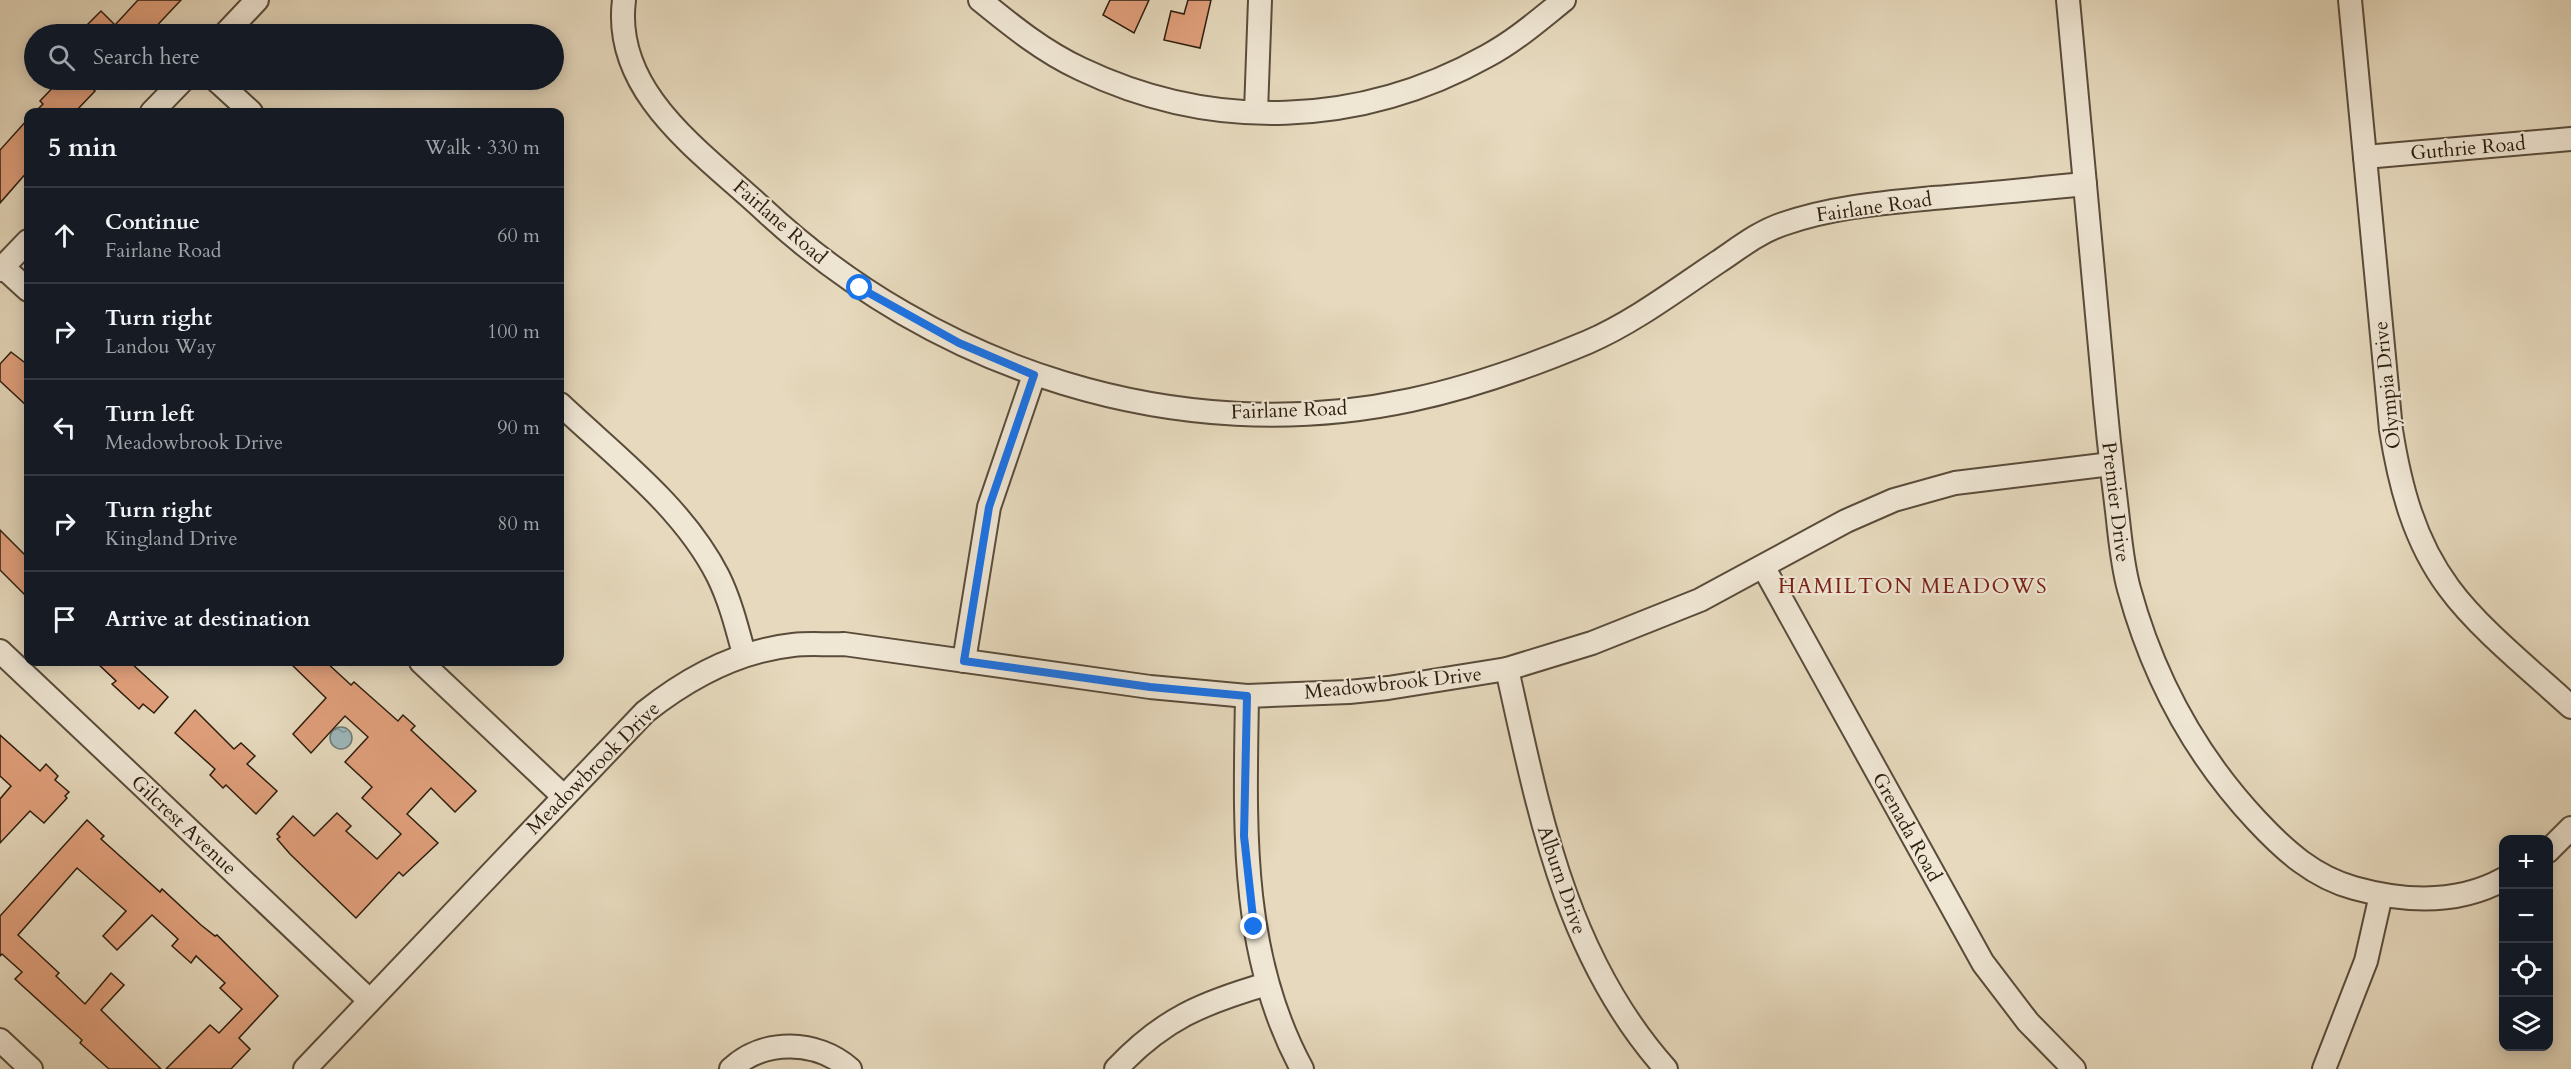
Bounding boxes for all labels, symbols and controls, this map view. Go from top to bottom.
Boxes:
search box [24,24,564,90]
icon: search [45,41,78,74]
text: Search here [93,42,200,72]
street label: Guthrie Road [2409,129,2527,166]
text: 5 min [48,130,117,165]
text: Walk · 330 m [425,134,540,161]
street label: Fairlane Road [727,174,833,271]
street label: Fairlane Road [1814,185,1934,228]
text: Continue [105,207,200,237]
icon: ahead [48,219,81,252]
text: 60 m [497,222,540,249]
text: Fairlane Road [105,237,221,264]
route start [846,274,872,300]
text: Turn right [105,303,212,333]
icon: right [48,315,81,348]
text: 100 m [487,318,540,345]
street label: Olympia Drive [2367,320,2407,450]
text: Landou Way [105,333,216,360]
street label: Fairlane Road [1230,394,1348,426]
text: Turn left [105,399,194,429]
icon: left [48,411,81,444]
text: 90 m [497,414,540,441]
text: Meadowbrook Drive [105,429,283,456]
street label: Premier Drive [2095,440,2137,564]
text: Turn right [105,495,212,525]
icon: right [48,507,81,540]
text: 80 m [497,510,540,537]
text: Kingland Drive [105,525,238,552]
district label: HAMILTON MEADOWS [1778,572,2048,601]
icon: arrive [48,603,81,636]
text: Arrive at destination [105,604,310,634]
street label: Meadowbrook Drive [1303,660,1483,706]
street label: Meadowbrook Drive [520,695,666,841]
street label: Grenada Road [1866,768,1948,887]
street label: Gilcrest Avenue [125,769,243,881]
street label: Alburn Drive [1531,822,1593,938]
map controls [2499,835,2553,1051]
button: + [2499,835,2553,889]
button: − [2499,889,2553,943]
route end [1240,913,1266,939]
button: locate [2499,943,2553,997]
button: layers [2499,997,2553,1051]

